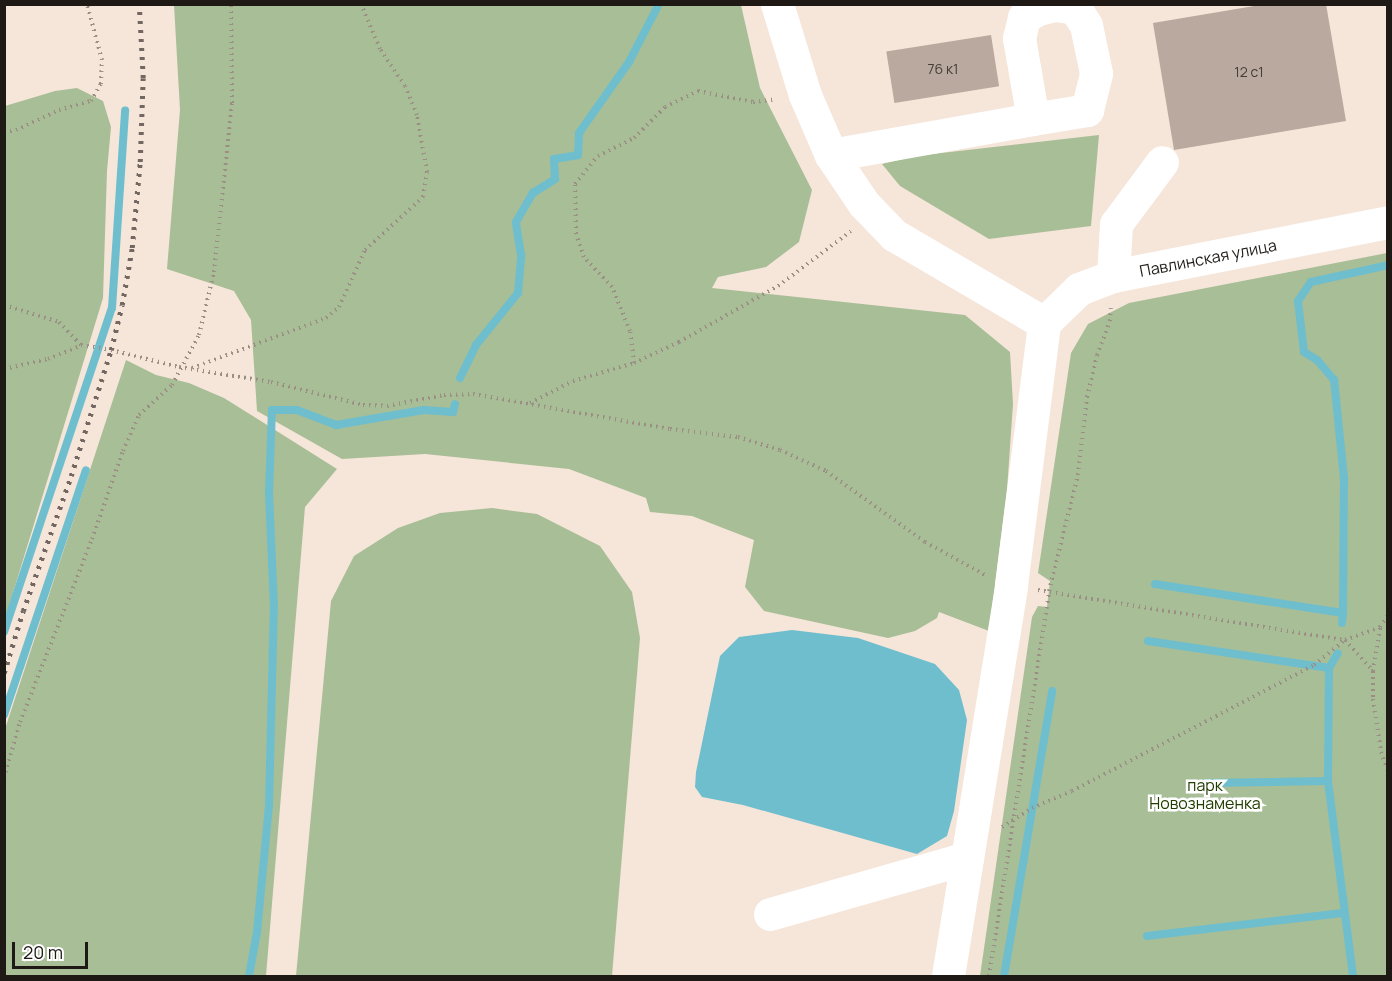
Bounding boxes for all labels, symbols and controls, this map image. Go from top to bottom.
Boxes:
house number: 76 к1 [928,61,958,77]
house number: 12 с1 [1234,64,1264,80]
street label: Павлинская улица [1138,235,1278,281]
park label: парк Новознаменка [1149,775,1261,813]
scale bar [15,930,92,968]
text: 20 m [23,940,63,964]

